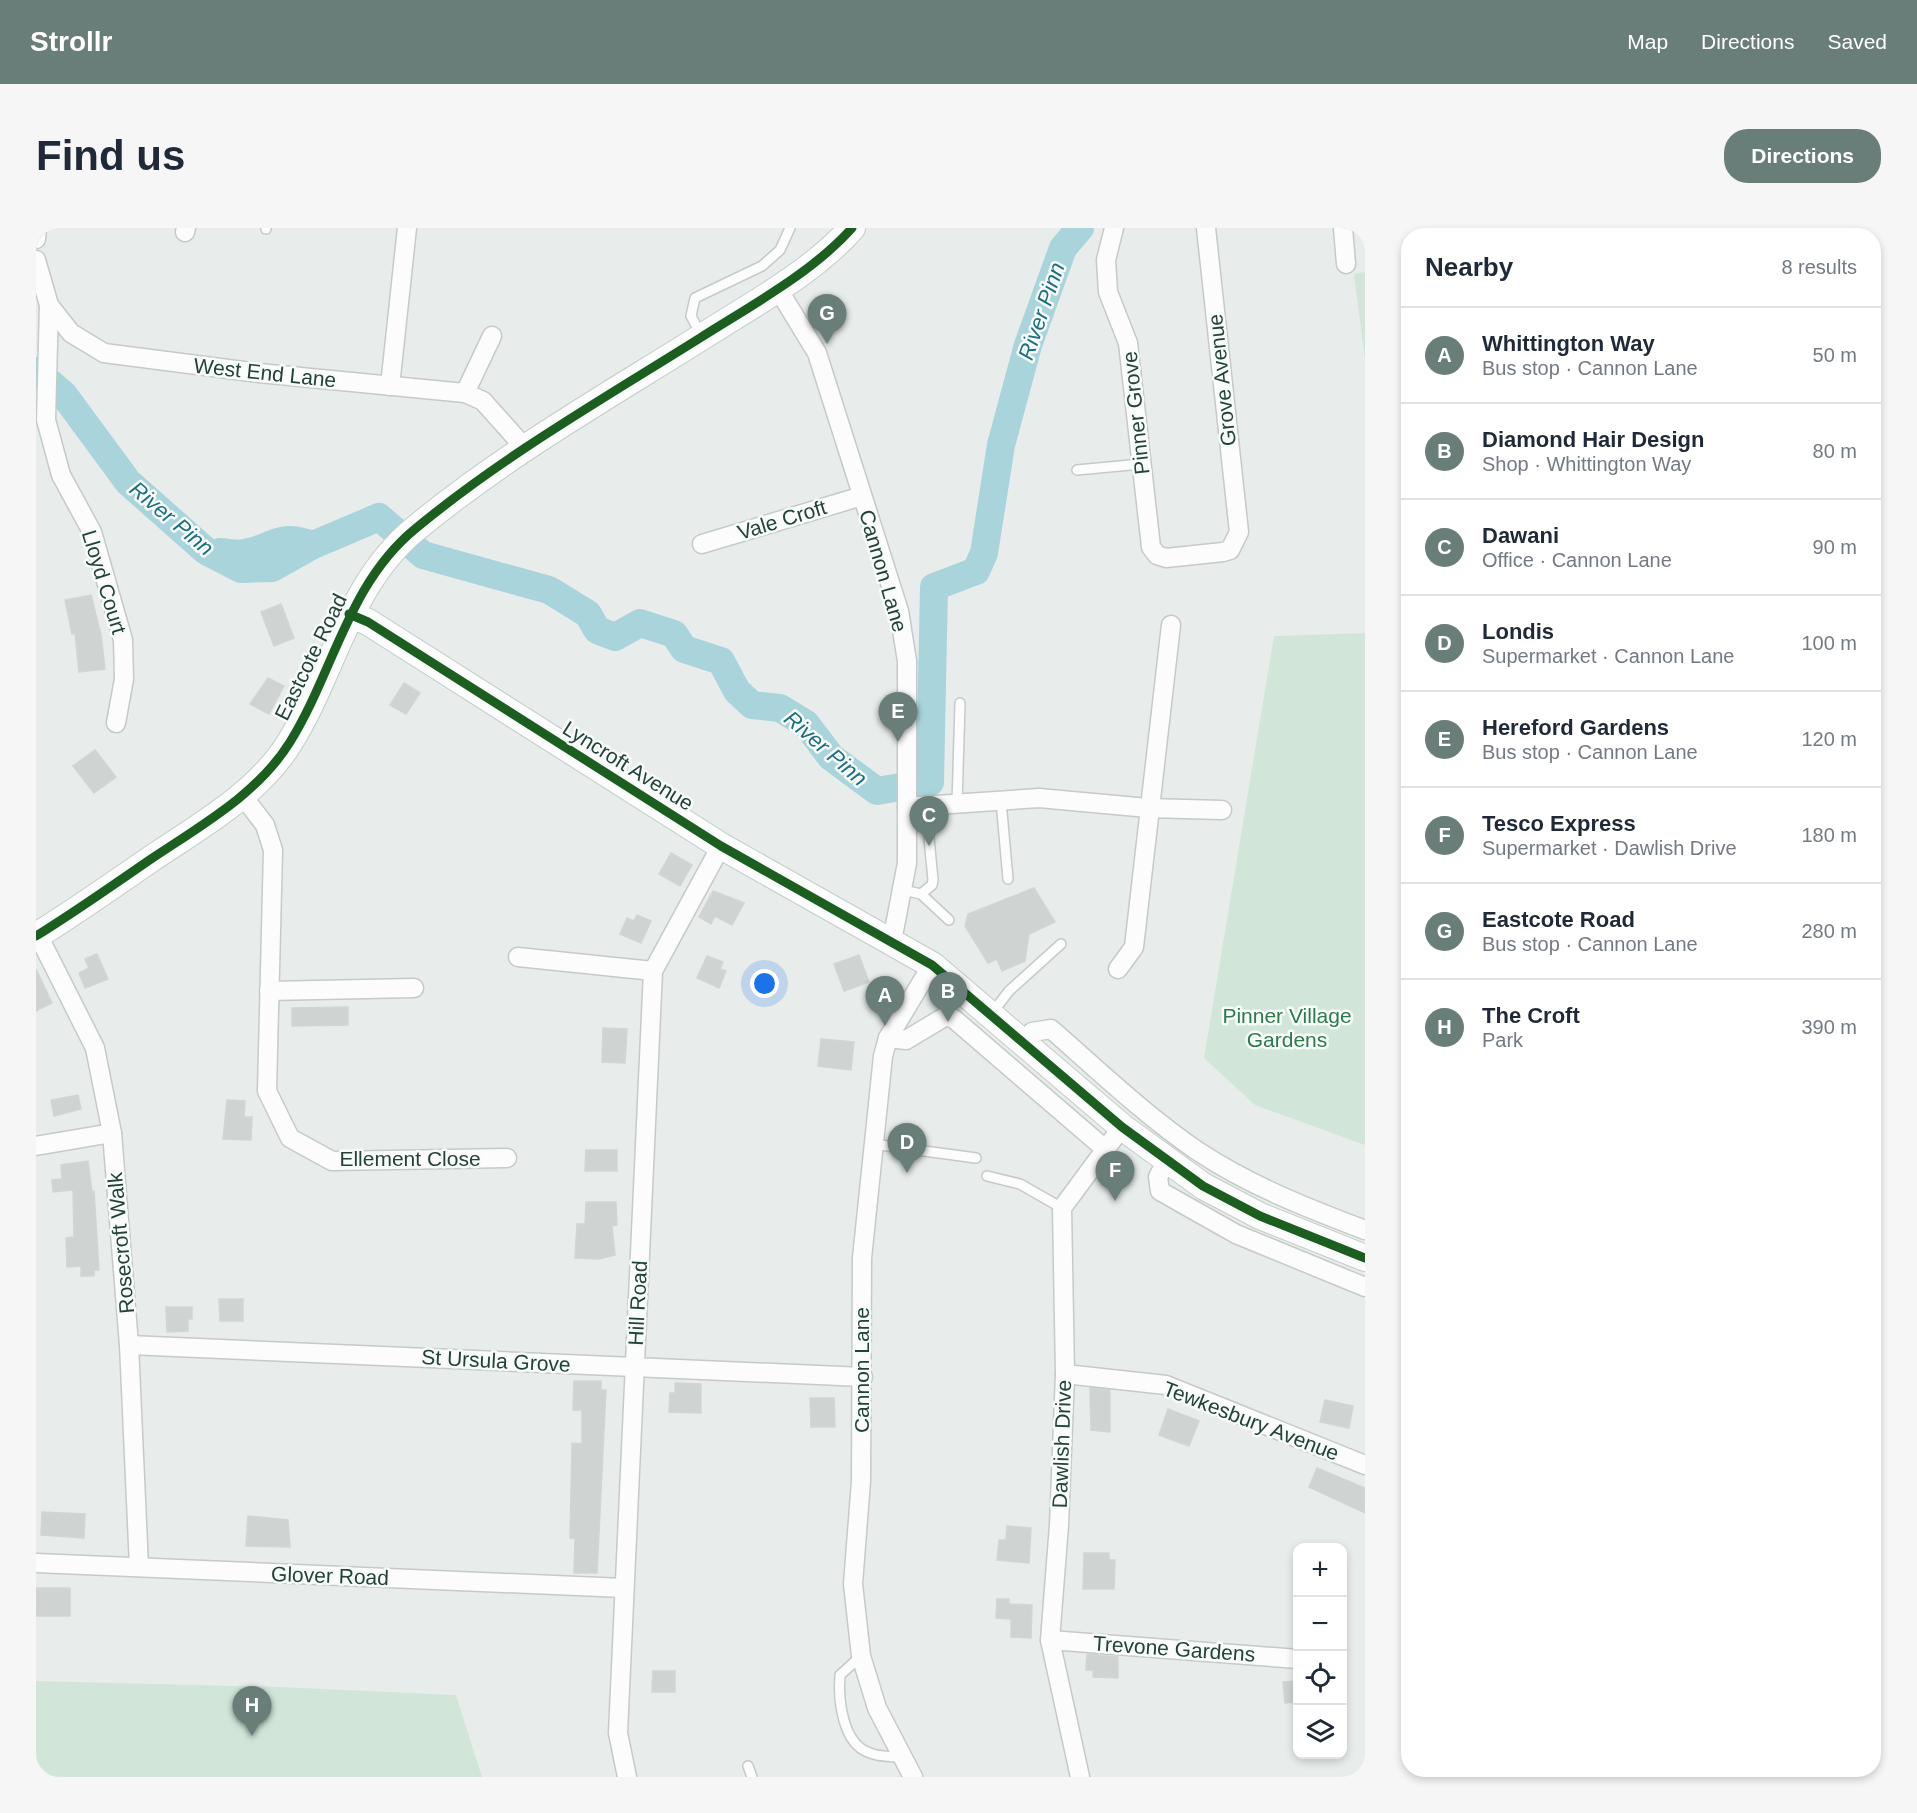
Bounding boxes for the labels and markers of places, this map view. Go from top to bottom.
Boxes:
pin: G [808,294,846,344]
pin: E [878,692,918,742]
pin: C [910,796,948,846]
pin: B [928,972,968,1022]
pin: A [866,976,904,1026]
pin: D [888,1124,926,1173]
pin: F [1096,1152,1134,1201]
pin: H [232,1686,272,1736]

